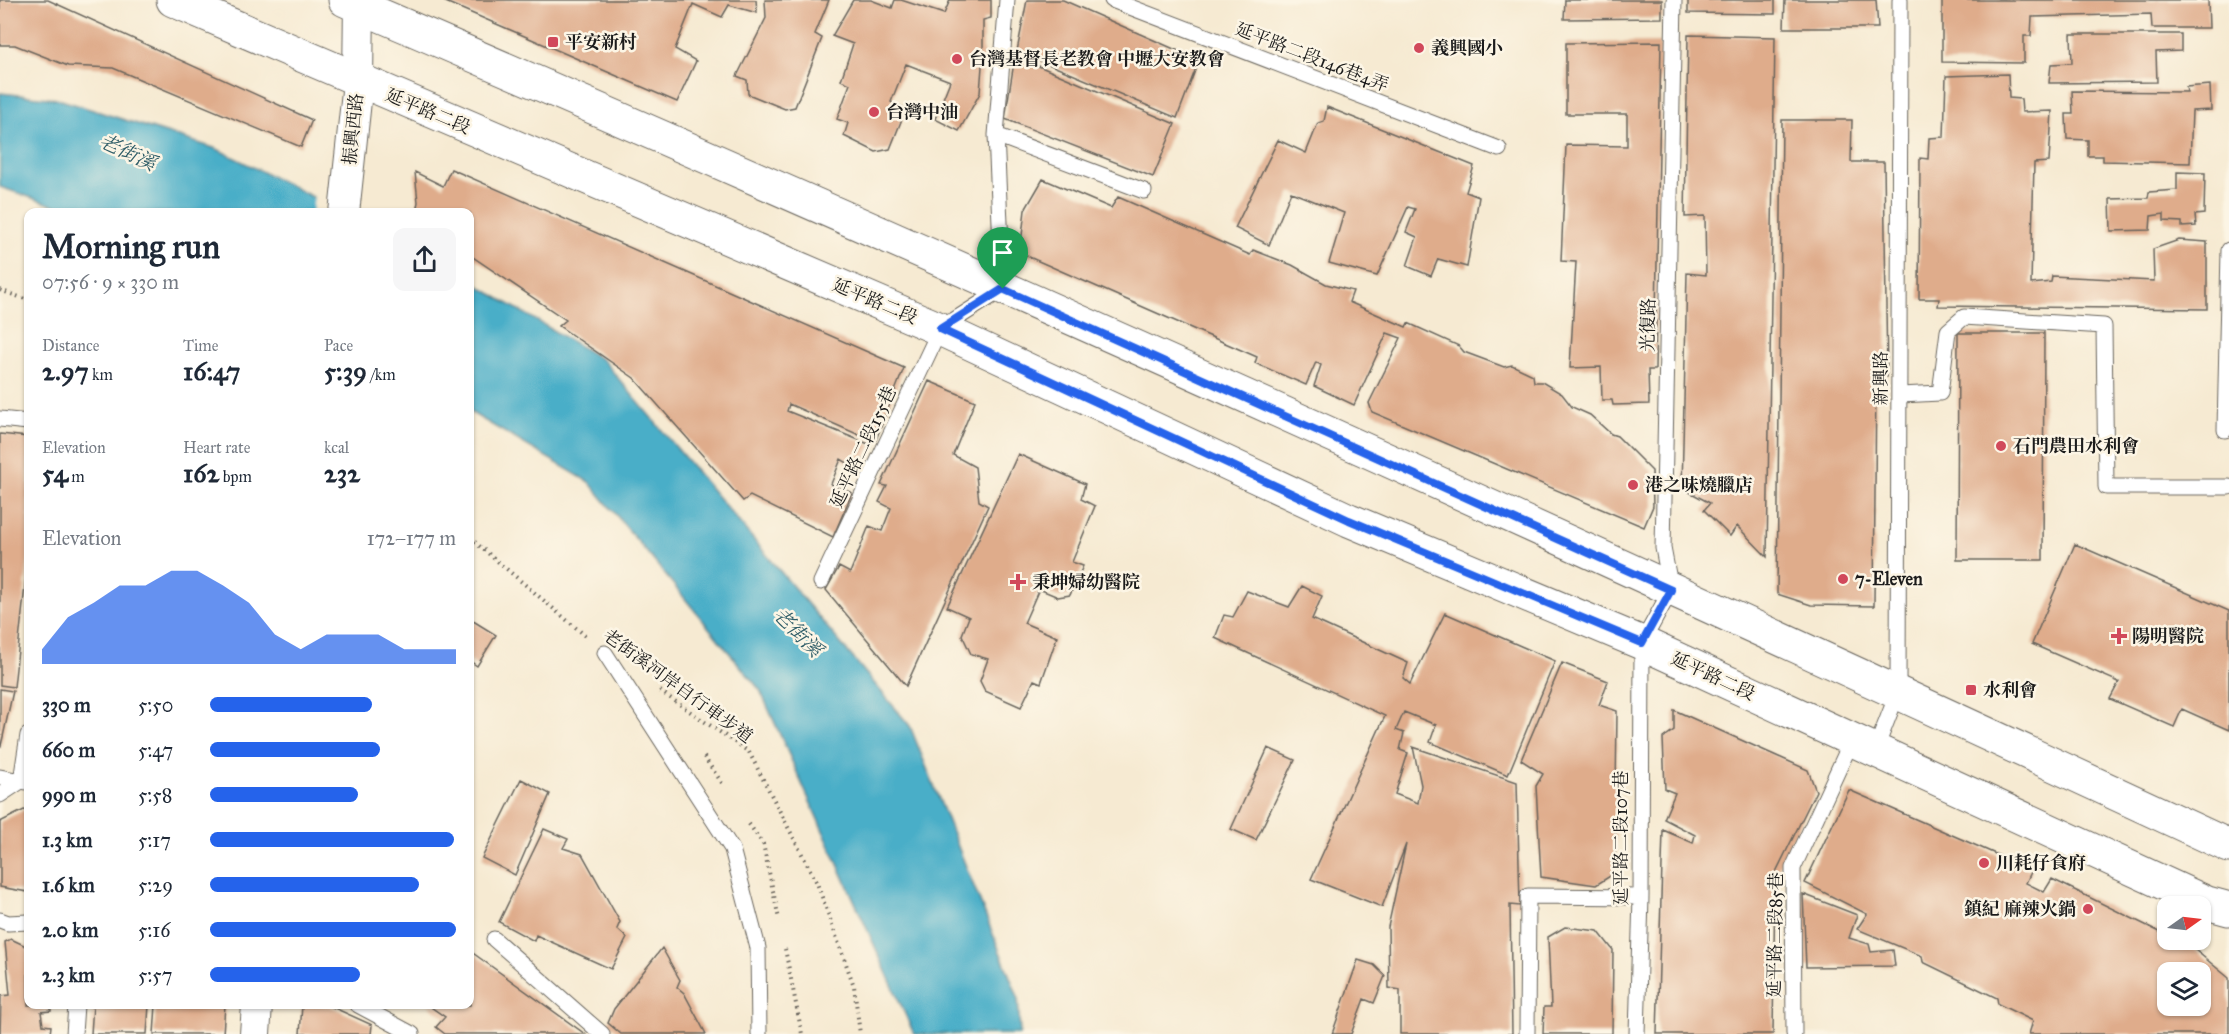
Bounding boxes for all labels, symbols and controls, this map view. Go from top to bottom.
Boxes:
street label: 延平路二段146巷4弄 [1232,18,1392,96]
place label: 平安新村 [565,31,637,53]
marker: 平安新村 [546,35,560,49]
place label: 義興國小 [1431,37,1503,59]
marker: 義興國小 [1412,41,1426,55]
place label: 台灣基督長老教會 中壢大安教會 [969,48,1225,70]
marker: 台灣基督長老教會 中壢大安教會 [950,52,964,66]
street label: 延平路二段 [382,83,474,139]
street label: 振興西路 [338,92,368,166]
place label: 台灣中油 [886,101,958,123]
marker: 台灣中油 [867,105,881,119]
water label: 老街溪 [96,128,162,176]
text: Morning run [42,227,220,267]
pin [977,227,1028,289]
button: share [393,228,456,291]
icon: arrive [986,236,1019,269]
text: 07:56 · 9 × 330 m [42,270,179,294]
street label: 延平路二段 [829,273,921,329]
street label: 光復路 [1637,298,1659,352]
text: Distance [42,336,99,355]
text: Time [183,336,218,355]
text: Pace [324,336,353,355]
street label: 新興路 [1870,351,1892,405]
text: 2.97 [42,355,89,387]
text: 16:47 [183,355,240,387]
text: 5:39 [324,355,367,387]
text: km [89,365,113,384]
text: /km [367,365,396,384]
street label: 延平路二段155巷 [825,383,901,511]
place label: 石門農田水利會 [2013,435,2139,457]
text: Elevation [42,438,106,457]
text: Heart rate [183,438,250,457]
text: kcal [324,438,349,457]
marker: 石門農田水利會 [1994,439,2008,453]
text: 54 [42,457,68,489]
text: 162 [183,457,219,489]
text: 232 [324,457,360,489]
text: m [68,467,85,486]
text: bpm [219,467,252,486]
place label: 港之味燒臘店 [1645,474,1753,496]
marker: 港之味燒臘店 [1626,478,1640,492]
text: Elevation [42,526,121,550]
text: 172–177 m [367,526,456,550]
place label: 7-Eleven [1855,568,1923,590]
place label: 秉坤婦幼醫院 [1032,571,1140,593]
marker: 7-Eleven [1836,572,1850,586]
marker: 秉坤婦幼醫院 [1009,573,1027,591]
water label: 老街溪 [768,602,829,663]
street label: 老街溪河岸自行車步道 [599,624,757,748]
place label: 陽明醫院 [2132,625,2204,647]
marker: 陽明醫院 [2110,627,2128,645]
street label: 延平路二段 [1668,647,1758,705]
place label: 水利會 [1983,679,2037,701]
marker: 水利會 [1964,683,1978,697]
text: 330 m [42,693,91,717]
text: 5:50 [138,693,173,717]
text: 660 m [42,738,95,762]
text: 5:47 [138,738,173,762]
street label: 延平路二段107巷 [1610,770,1632,906]
text: 990 m [42,783,96,807]
text: 5:58 [138,783,172,807]
text: 1.3 km [42,828,92,852]
text: 5:17 [138,828,171,852]
place label: 川耗仔食府 [1996,852,2086,874]
marker: 川耗仔食府 [1977,856,1991,870]
street label: 延平路二段85巷 [1763,872,1787,998]
text: 1.6 km [42,873,95,897]
text: 5:29 [138,873,173,897]
north arrow [2157,896,2211,950]
map controls [2157,896,2211,1016]
place label: 鎮紀 麻辣火鍋 [1964,898,2076,920]
marker: 鎮紀 麻辣火鍋 [2081,902,2095,916]
text: 2.0 km [42,918,98,942]
text: 5:16 [138,918,170,942]
button: layers [2157,962,2211,1016]
text: 2.3 km [42,963,95,987]
text: 5:57 [138,963,172,987]

